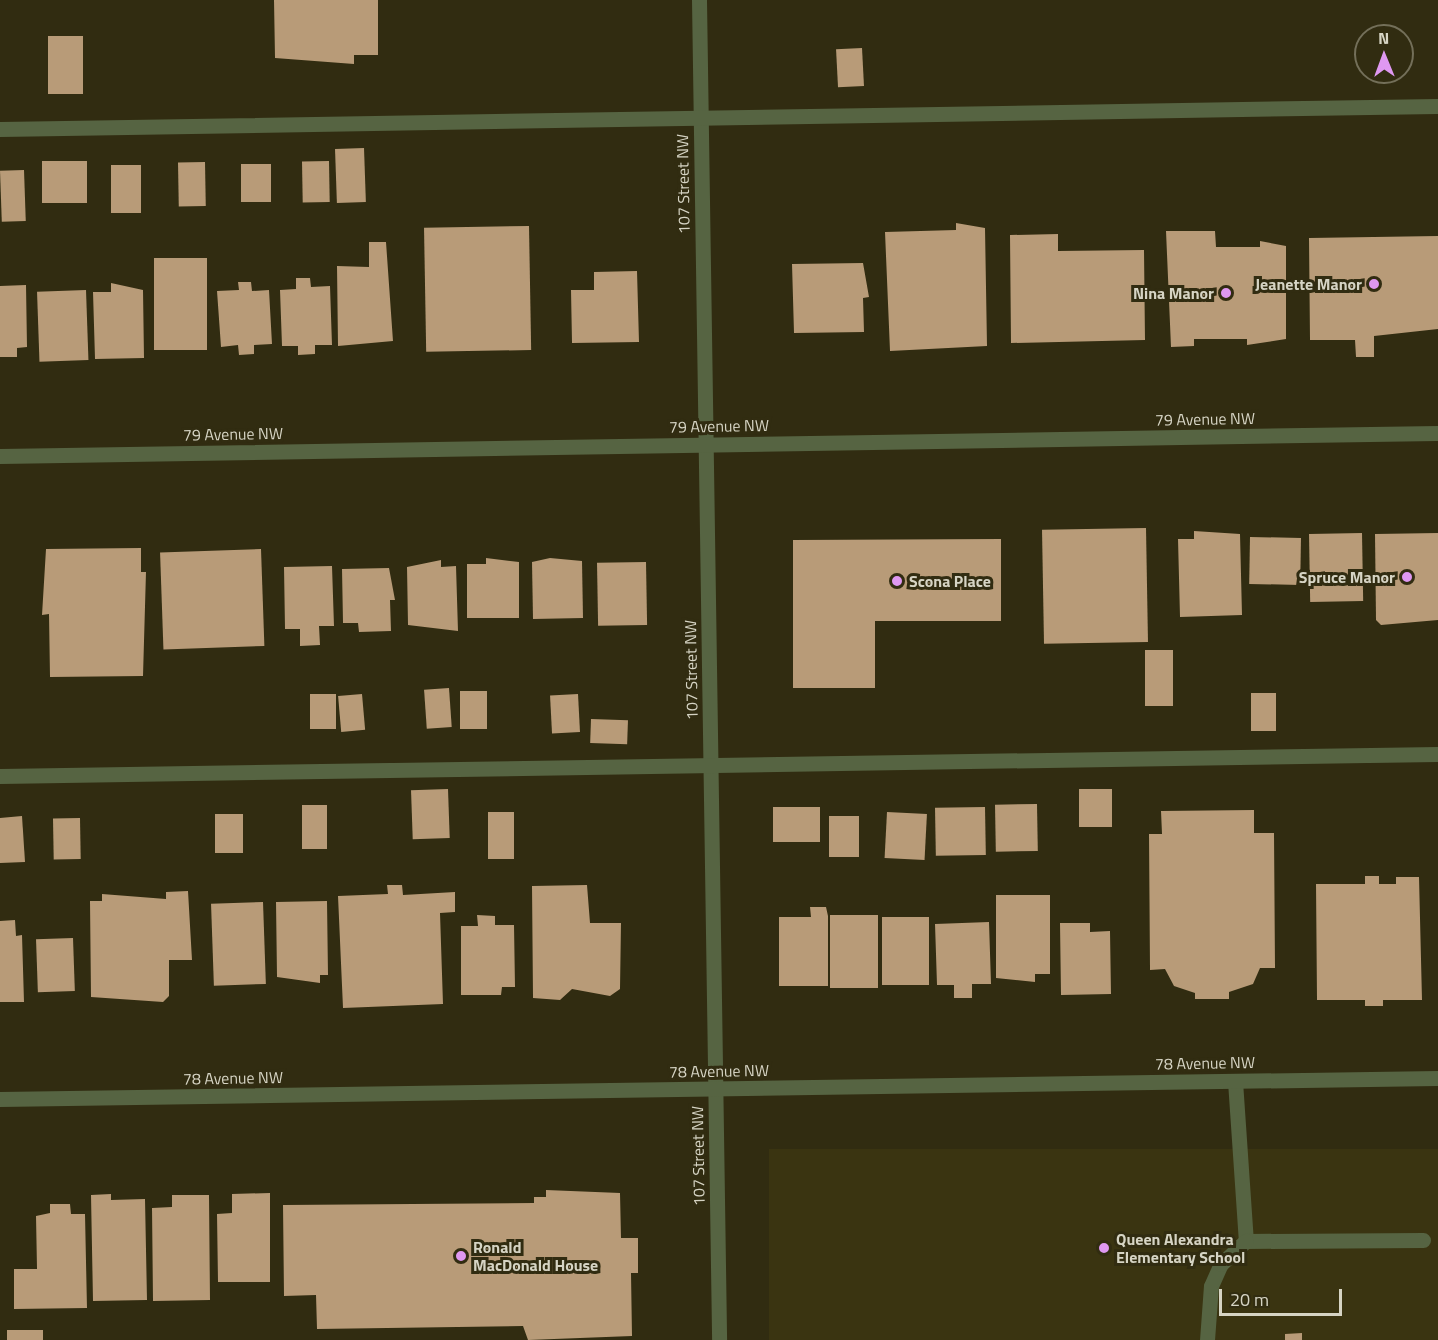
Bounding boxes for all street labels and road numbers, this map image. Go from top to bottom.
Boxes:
street label: 107 Street NW [673,134,693,234]
street label: 79 Avenue NW [1155,409,1255,429]
street label: 79 Avenue NW [669,416,769,436]
street label: 79 Avenue NW [183,424,283,444]
street label: 107 Street NW [681,620,701,720]
street label: 78 Avenue NW [1155,1053,1255,1073]
street label: 78 Avenue NW [669,1061,769,1081]
street label: 78 Avenue NW [183,1068,283,1088]
street label: 107 Street NW [688,1106,708,1206]

